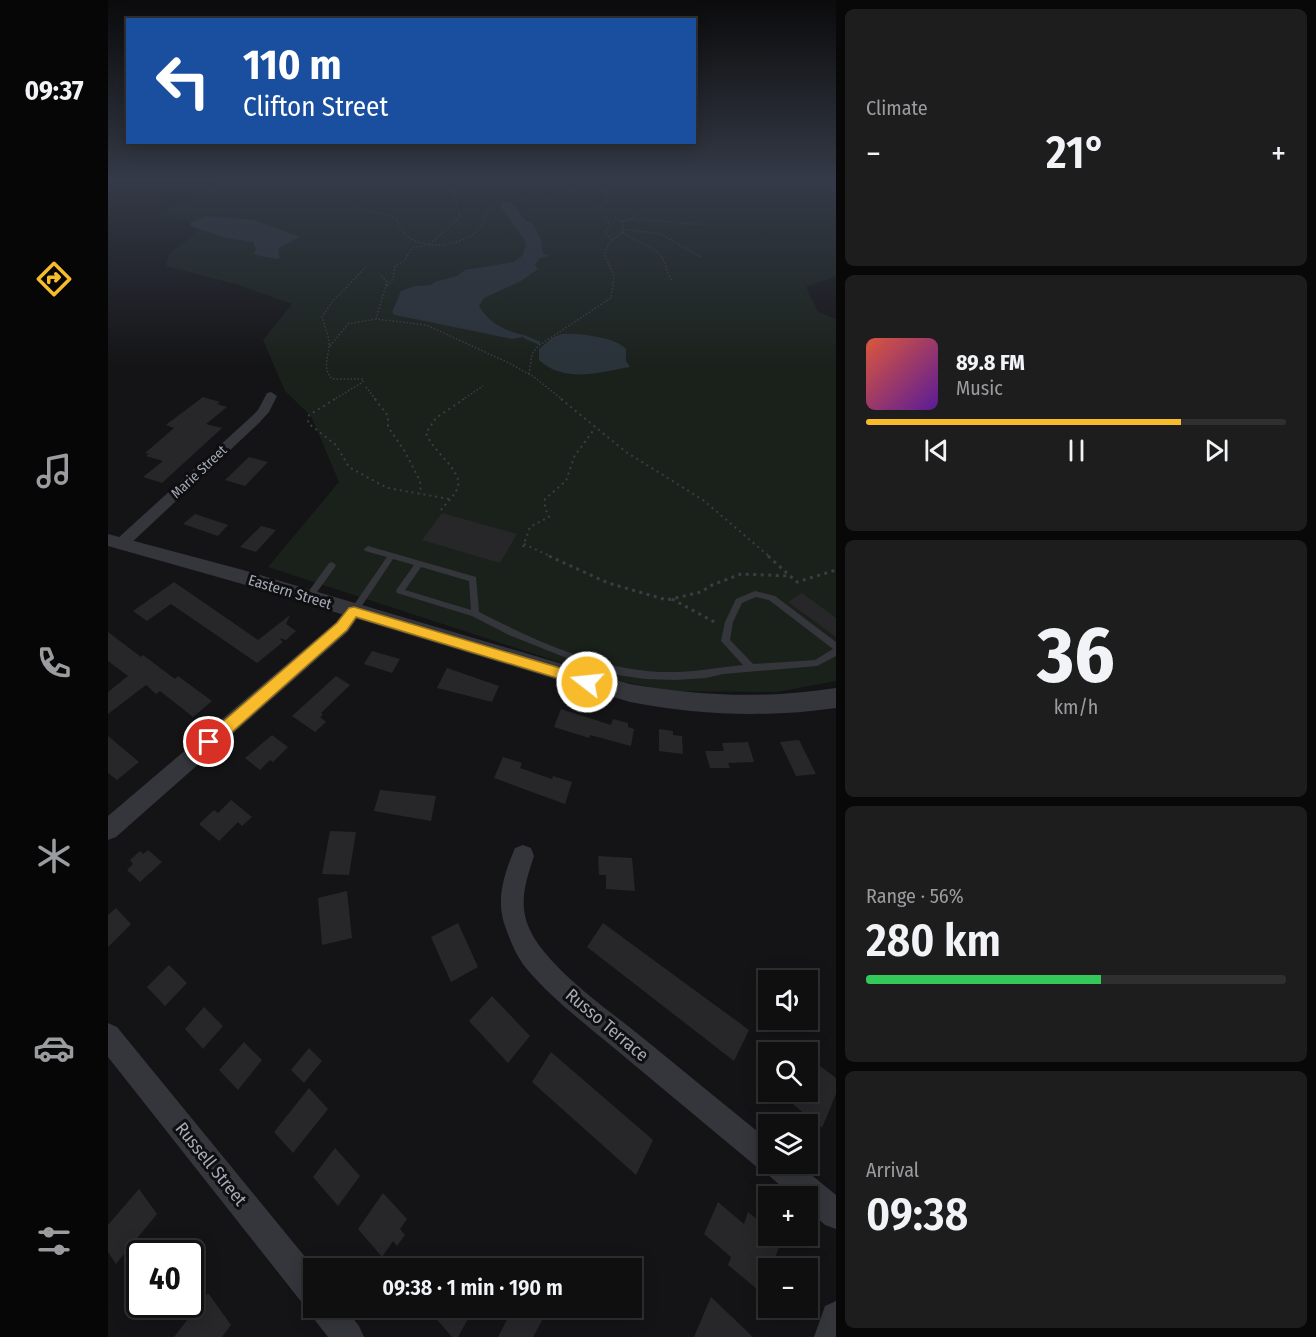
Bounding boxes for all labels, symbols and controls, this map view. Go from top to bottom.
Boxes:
text: 110 m [243,40,342,90]
icon: left [144,42,222,120]
text: 09:37 [24,75,84,107]
text: Clifton Street [243,91,388,123]
text: Climate [866,96,928,120]
text: 21° [1046,126,1106,180]
text: − [866,134,881,174]
text: + [1271,134,1286,174]
icon: directions [33,258,75,300]
text: 89.8 FM [956,349,1025,376]
text: Music [956,376,1003,400]
icon: previous [920,434,953,467]
icon: pause [1060,434,1093,467]
icon: next [1200,434,1233,467]
street label: Marie Street [168,442,231,502]
icon: music [33,450,75,492]
street label: Eastern Street [246,571,334,613]
text: 36 [1037,609,1115,703]
icon: phone [33,642,75,684]
position arrow [555,650,619,714]
text: km/h [1054,695,1098,719]
pin [183,716,234,767]
icon: arrive [192,725,225,758]
icon: climate [33,835,75,877]
text: Range · 56% [866,884,964,908]
text: 280 km [866,914,1001,968]
map controls [758,970,818,1318]
button: sound [758,970,818,1030]
street label: Russo Terrace [561,984,653,1066]
icon: car [33,1027,75,1069]
button: search [758,1042,818,1102]
button: layers [758,1114,818,1174]
street label: Russell Street [171,1118,251,1210]
text: Arrival [866,1158,919,1182]
button: + [758,1186,818,1246]
text: 09:38 [866,1188,968,1242]
icon: filters [33,1220,75,1262]
speed limit sign: 40 [126,1240,204,1318]
button: − [758,1258,818,1318]
text: 09:38 · 1 min · 190 m [382,1274,563,1301]

